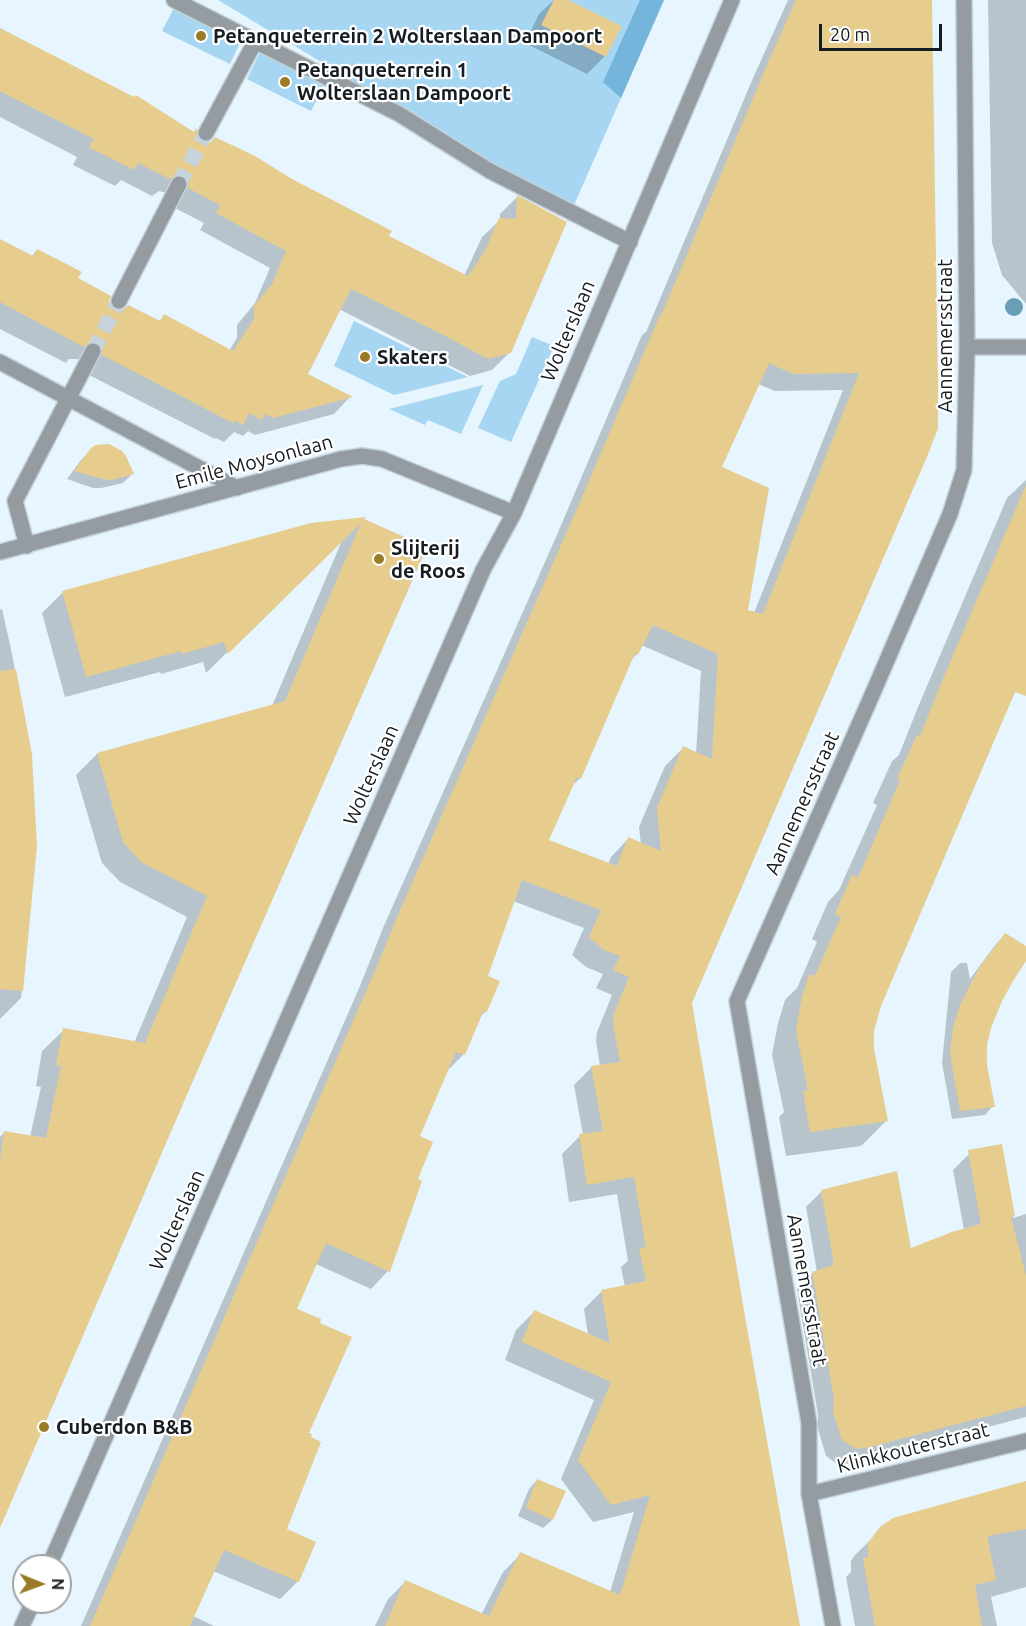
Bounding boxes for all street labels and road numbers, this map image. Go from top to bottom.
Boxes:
street label: Aannemersstraat [933,259,957,413]
street label: Wolterslaan [536,277,600,385]
street label: Emile Moysonlaan [173,429,335,495]
street label: Wolterslaan [338,721,404,829]
street label: Aannemersstraat [760,728,844,878]
street label: Wolterslaan [144,1166,210,1274]
street label: Aannemersstraat [782,1212,832,1368]
street label: Klinkkouterstraat [835,1418,991,1478]

